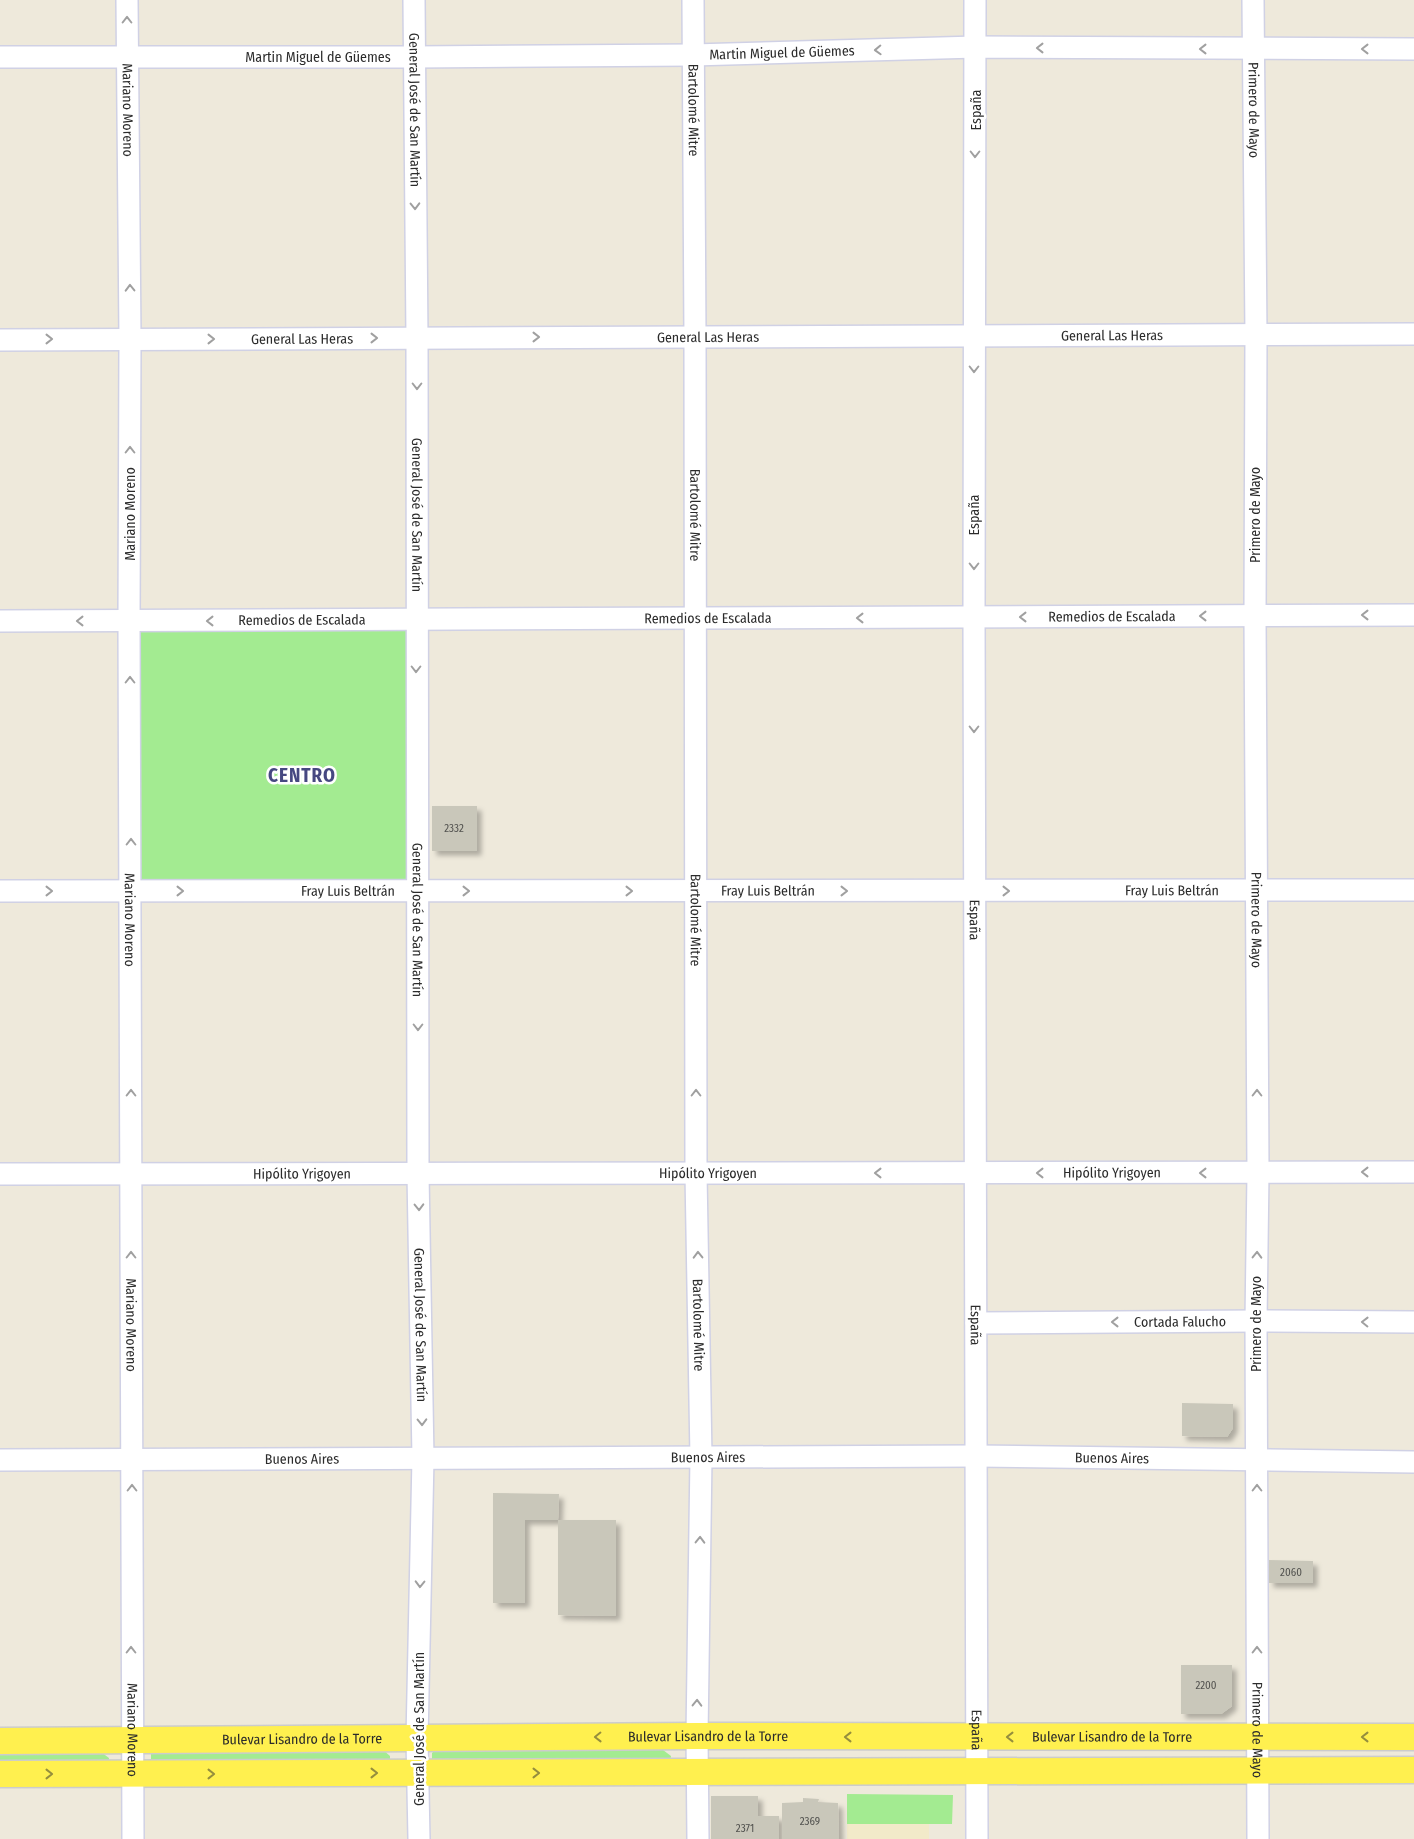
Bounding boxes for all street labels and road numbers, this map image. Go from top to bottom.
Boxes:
street label: General José de San Martín [406,33,424,187]
street label: Martin Miguel de Güemes [709,42,855,63]
street label: Martin Miguel de Güemes [245,49,391,66]
street label: Primero de Mayo [1245,62,1263,158]
street label: Mariano Moreno [119,63,137,157]
street label: Bartolomé Mitre [685,64,702,156]
street label: España [968,89,985,130]
street label: General Las Heras [1061,327,1163,344]
street label: General Las Heras [657,328,759,346]
street label: General Las Heras [251,330,353,347]
street label: General José de San Martín [409,438,426,592]
street label: Mariano Moreno [122,467,139,561]
street label: Primero de Mayo [1247,467,1264,563]
street label: Bartolomé Mitre [687,469,704,561]
street label: España [966,494,983,535]
street label: Remedios de Escalada [1048,608,1176,625]
street label: Remedios de Escalada [644,609,772,627]
street label: Remedios de Escalada [238,611,366,628]
street label: General José de San Martín [409,843,426,997]
street label: Primero de Mayo [1248,872,1265,968]
street label: Mariano Moreno [121,873,139,967]
street label: Bartolomé Mitre [687,874,704,966]
street label: Fray Luis Beltrán [301,882,395,899]
street label: Fray Luis Beltrán [721,882,815,899]
street label: Fray Luis Beltrán [1125,882,1219,899]
street label: España [966,900,983,941]
street label: Hipólito Yrigoyen [659,1164,757,1182]
street label: Hipólito Yrigoyen [1063,1164,1161,1181]
street label: Hipólito Yrigoyen [253,1165,351,1182]
street label: General José de San Martín [411,1248,431,1402]
street label: Primero de Mayo [1248,1276,1265,1372]
street label: Mariano Moreno [123,1278,140,1372]
street label: Bartolomé Mitre [689,1278,708,1372]
street label: España [967,1304,984,1346]
street label: Cortada Falucho [1134,1313,1226,1330]
street label: Buenos Aires [671,1448,745,1466]
street label: Buenos Aires [1075,1449,1149,1467]
street label: Buenos Aires [265,1450,339,1467]
street label: General José de San Martín [411,1652,428,1806]
street label: Primero de Mayo [1249,1682,1266,1778]
street label: Mariano Moreno [124,1683,141,1777]
street label: España [968,1709,985,1751]
street label: Bulevar Lisandro de la Torre [628,1727,788,1745]
street label: Bulevar Lisandro de la Torre [1032,1728,1192,1745]
street label: Bulevar Lisandro de la Torre [222,1730,382,1748]

